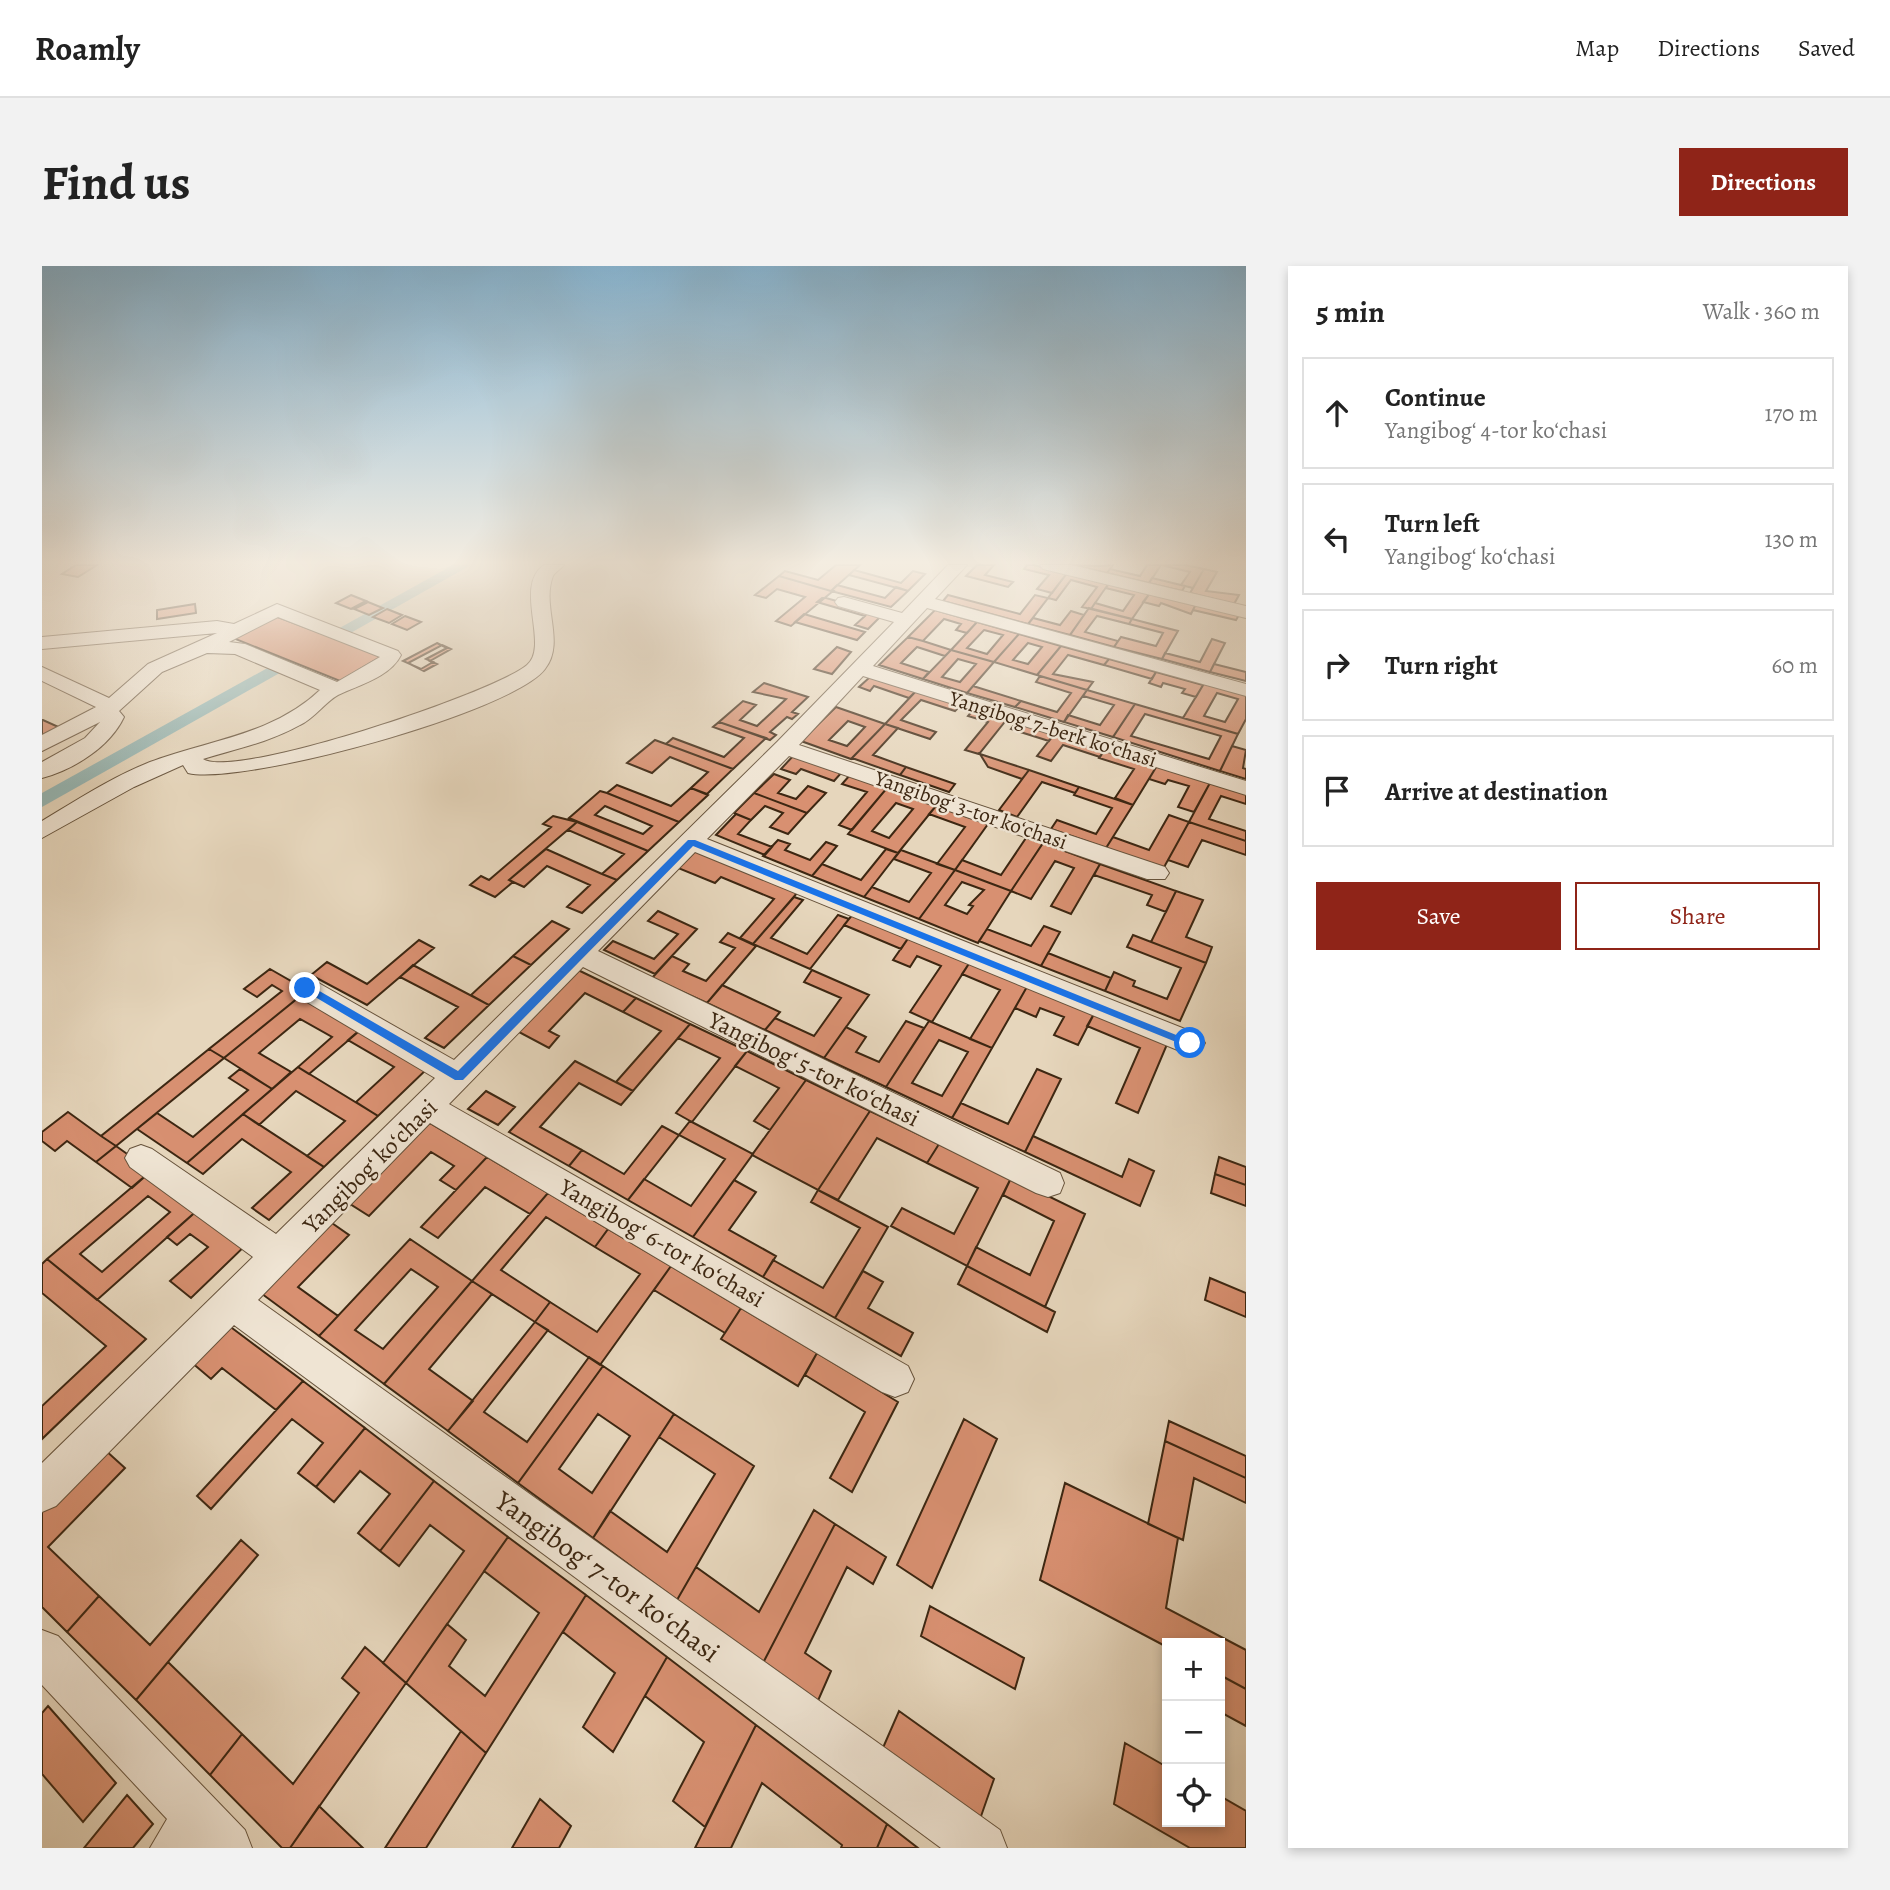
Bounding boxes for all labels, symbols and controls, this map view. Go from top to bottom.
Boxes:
text: Roamly [35,26,140,71]
text: Map [1575,32,1619,64]
text: Directions [1657,32,1760,64]
text: Saved [1798,32,1855,64]
button: Directions [1679,148,1848,216]
text: Find us [42,149,190,216]
text: 5 min [1316,292,1385,332]
text: Walk · 360 m [1703,296,1820,327]
text: Continue [1385,380,1486,415]
icon: ahead [1318,394,1356,432]
text: 170 m [1765,398,1818,429]
text: Yangibogʻ 4-tor koʻchasi [1385,415,1607,446]
text: Turn left [1385,506,1480,541]
icon: left [1318,520,1356,558]
text: 130 m [1765,524,1818,555]
text: Yangibogʻ koʻchasi [1385,541,1556,572]
icon: right [1318,646,1356,684]
text: Turn right [1385,648,1498,683]
text: 60 m [1771,650,1818,681]
street label: Yangibogʻ 7-berk koʻchasi [945,684,1160,774]
street label: Yangibogʻ 3-tor koʻchasi [870,764,1071,856]
icon: arrive [1318,772,1356,810]
text: Arrive at destination [1385,774,1608,809]
button: Save [1316,882,1561,950]
button: Share [1575,882,1820,950]
route end [289,972,320,1003]
street label: Yangibogʻ 5-tor koʻchasi [702,1004,925,1134]
route start [1174,1027,1205,1058]
street label: Yangibogʻ koʻchasi [295,1092,444,1241]
street label: Yangibogʻ 6-tor koʻchasi [553,1171,770,1315]
street label: Yangibogʻ 7-tor koʻchasi [486,1482,728,1671]
map controls [1162,1638,1225,1827]
button: + [1162,1638,1225,1701]
button: − [1162,1701,1225,1764]
button: locate [1162,1764,1225,1827]

